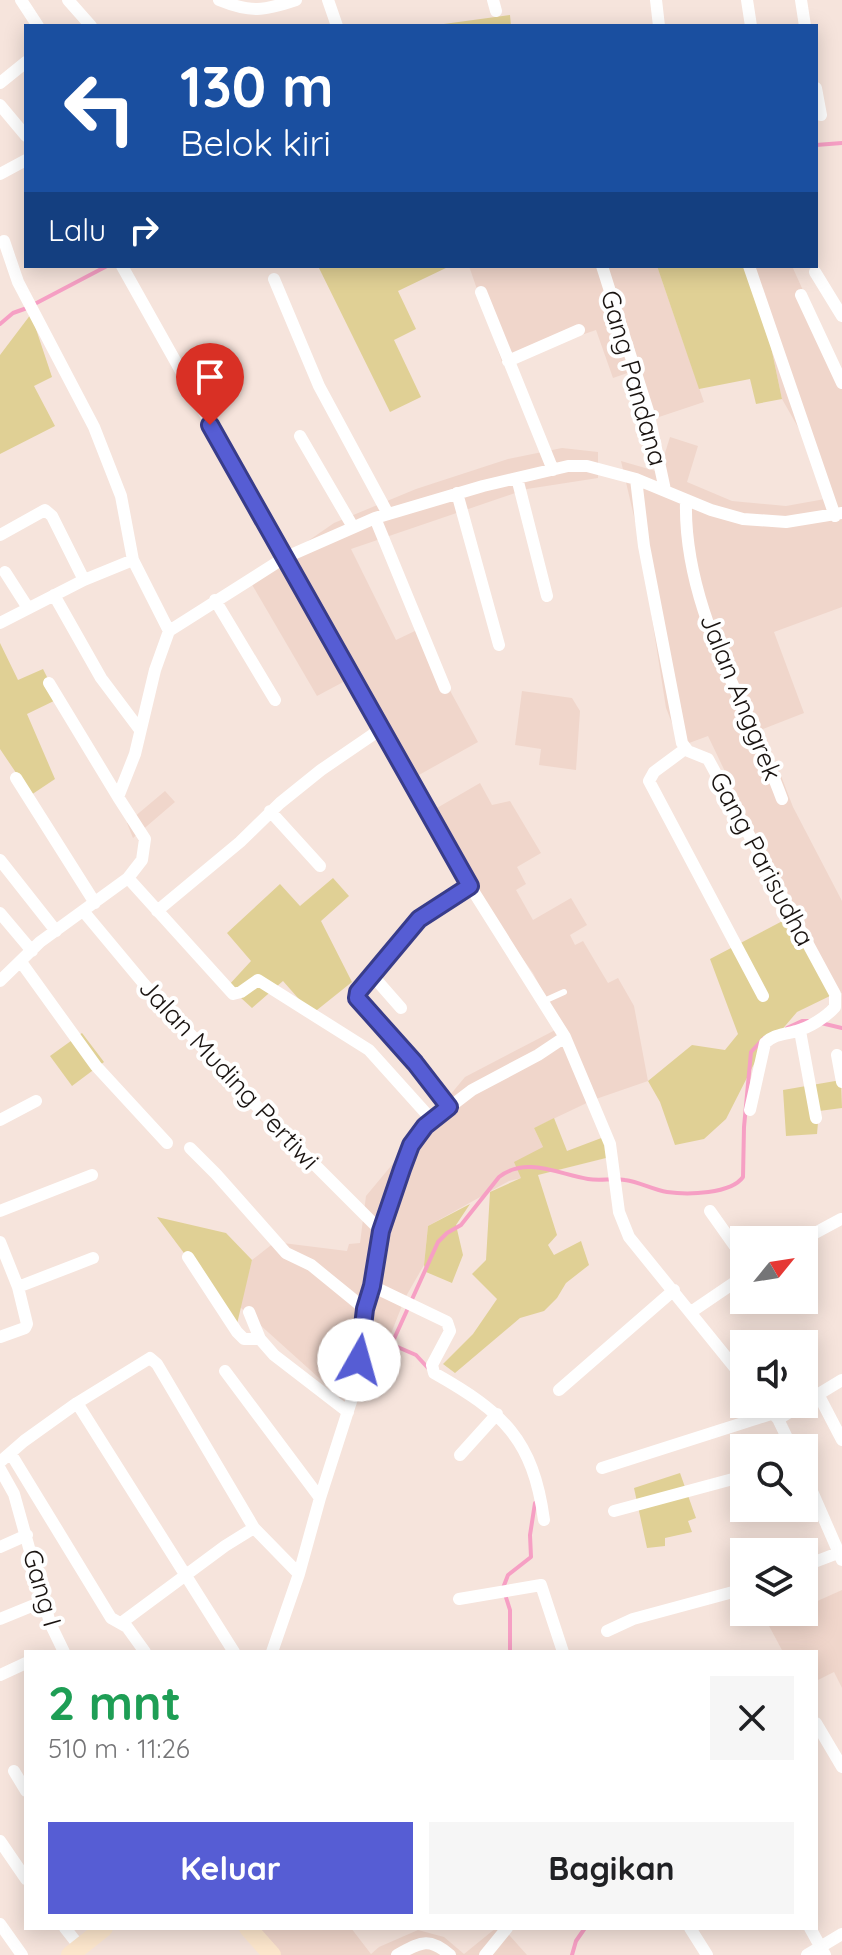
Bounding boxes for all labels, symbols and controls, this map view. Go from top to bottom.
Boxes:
text: 130 m [180,51,334,121]
icon: left [48,56,152,160]
text: Belok kiri [180,120,331,165]
icon: right [122,208,166,252]
text: Lalu [48,211,106,249]
street label: Gang Pandana [594,286,675,469]
pin [176,343,244,425]
icon: arrive [188,355,232,399]
street label: Jalan Anggrek [693,609,790,785]
street label: Gang Parisudha [703,766,822,952]
street label: Jalan Muding Pertiwi [132,971,327,1176]
north arrow [730,1226,818,1314]
map controls [730,1226,818,1626]
position arrow [317,1318,401,1402]
button: sound [730,1330,818,1418]
button: search [730,1434,818,1522]
button: layers [730,1538,818,1626]
street label: Gang I [16,1545,69,1630]
text: 2 mnt [48,1672,181,1732]
button: close [710,1676,794,1760]
text: 510 m · 11:26 [48,1732,190,1765]
button: Keluar [48,1822,413,1914]
button: Bagikan [429,1822,794,1914]

